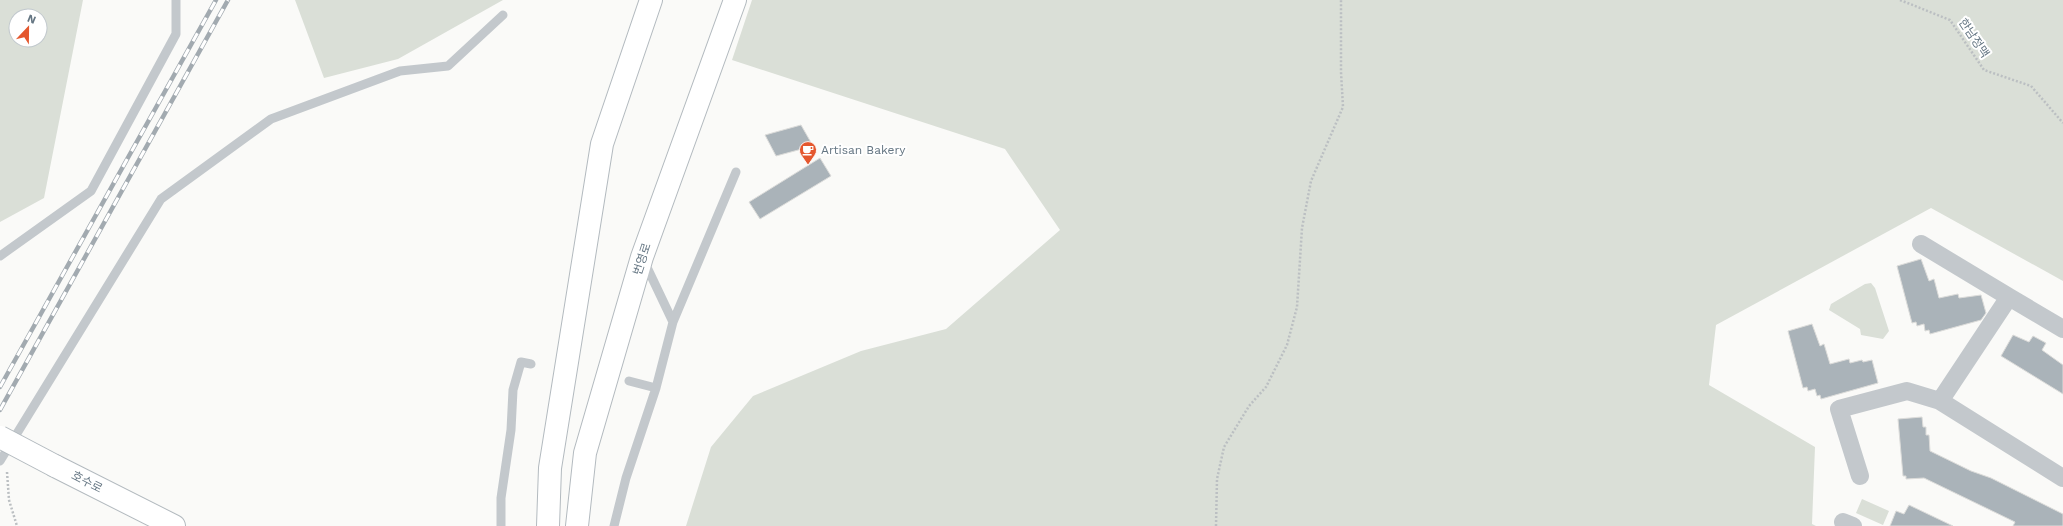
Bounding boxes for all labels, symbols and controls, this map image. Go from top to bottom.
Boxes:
north arrow [8,8,48,48]
text: N [25,12,38,27]
street label: 한남정맥 [1956,16,1992,60]
cafe icon: Artisan Bakery [798,140,818,165]
place label: Artisan Bakery [821,143,906,157]
street label: 번영로 [630,241,654,277]
street label: 호수로 [69,468,105,496]

